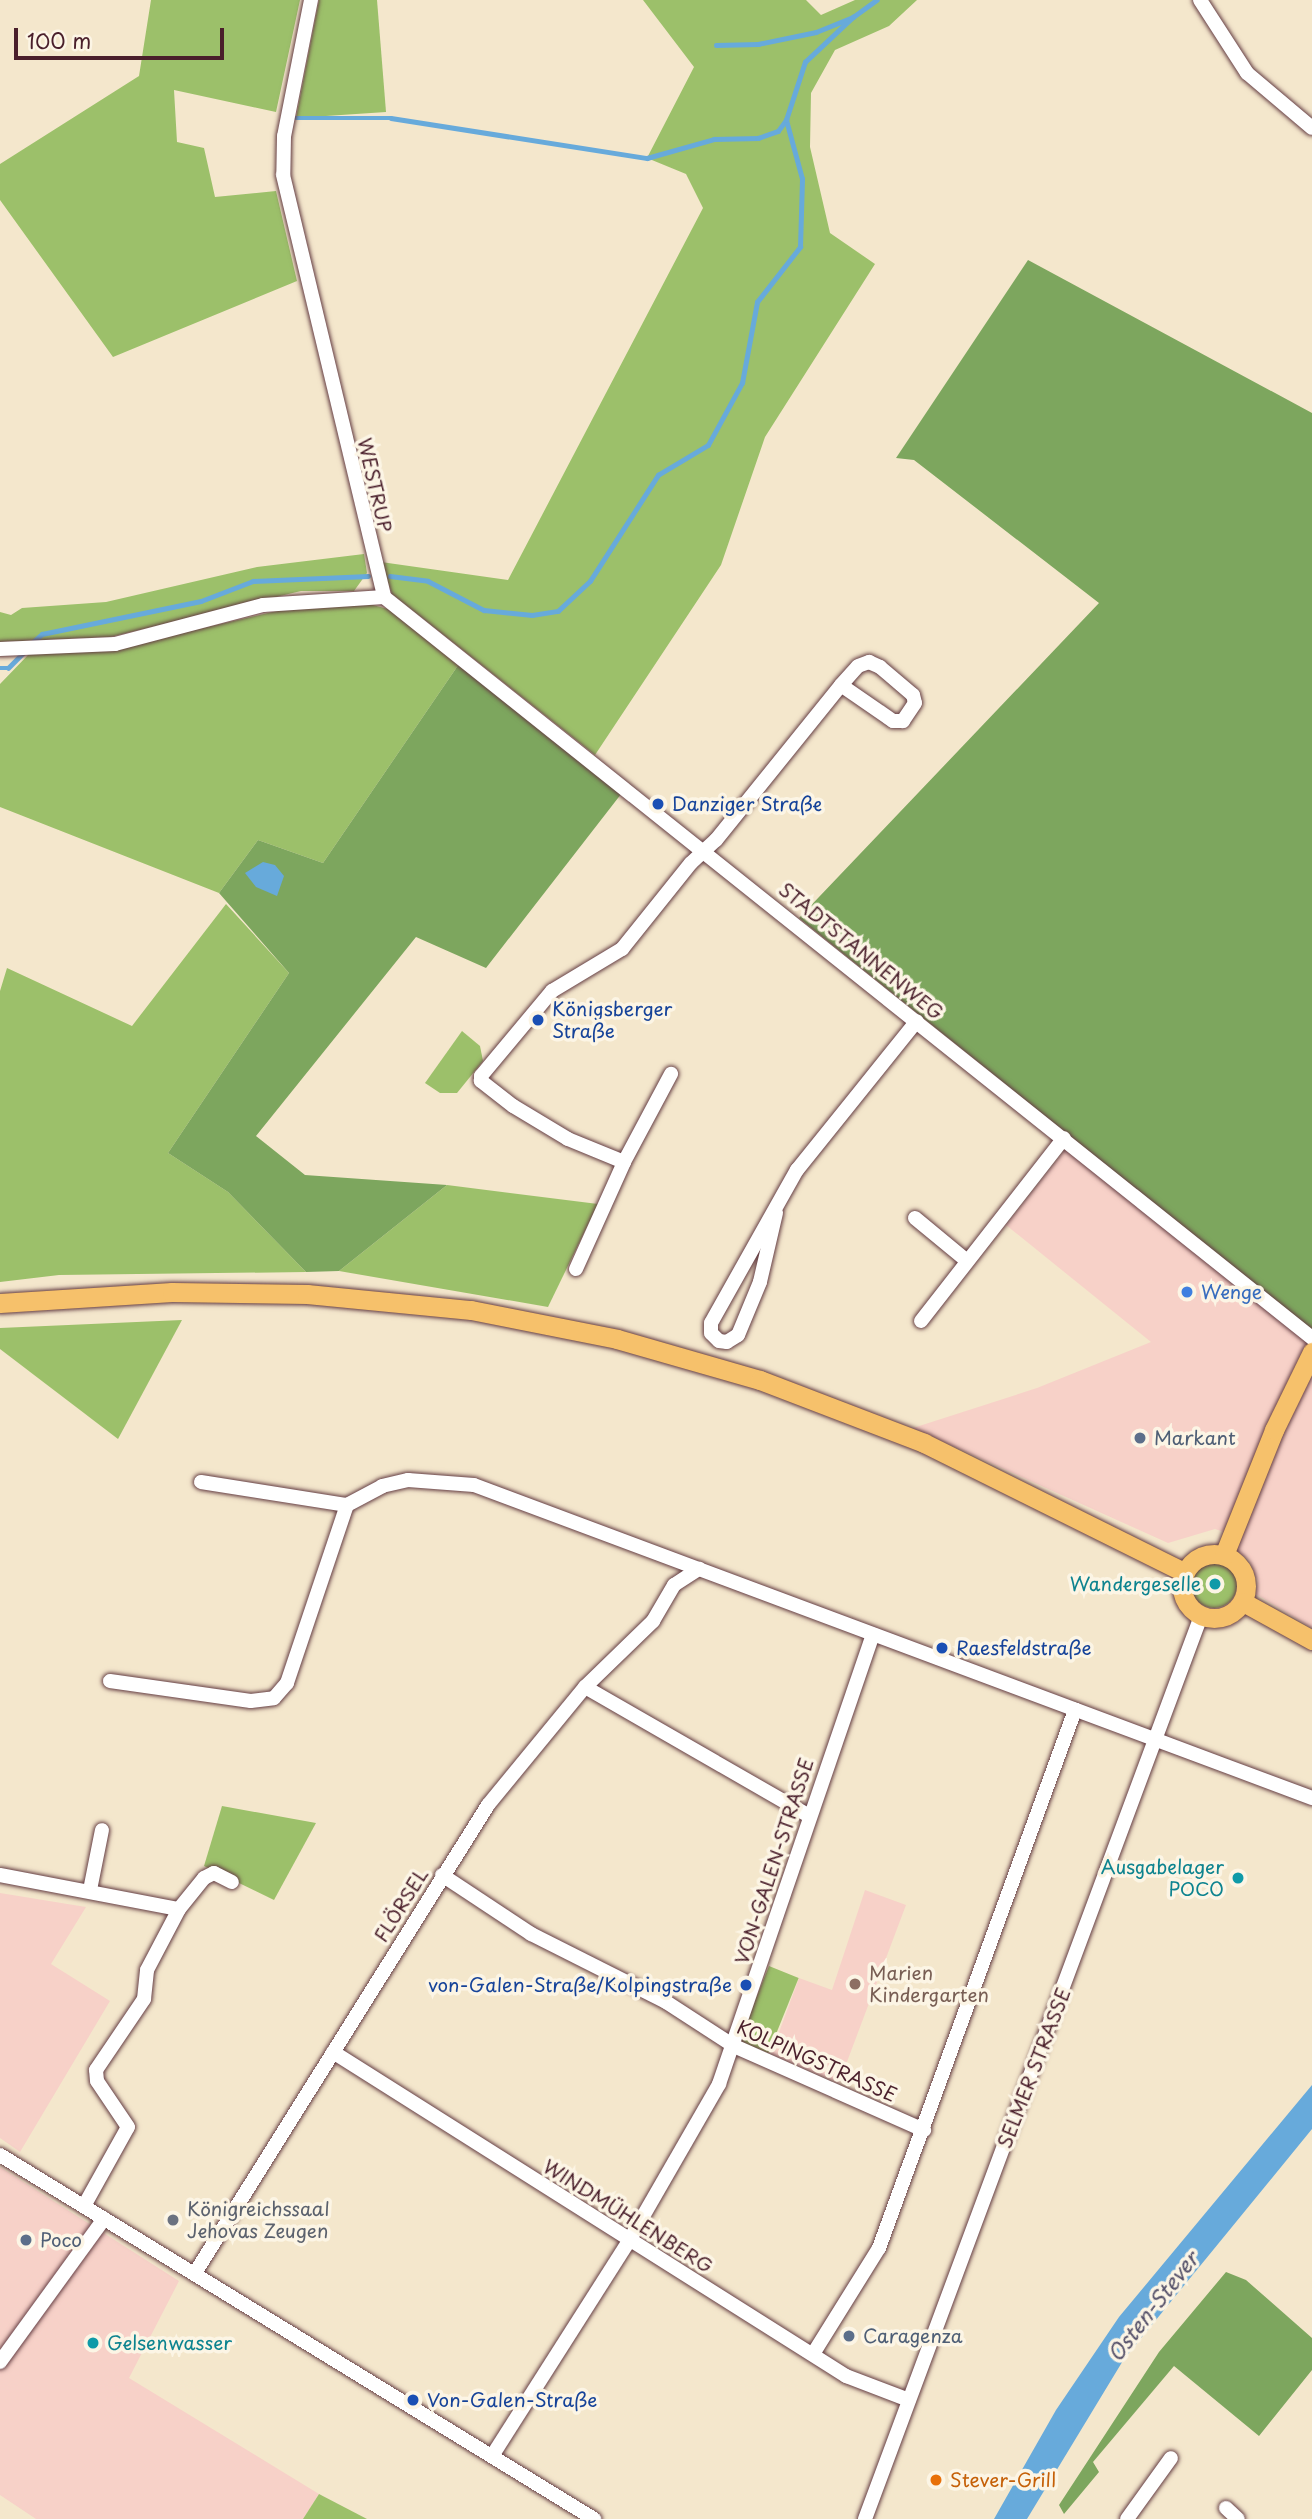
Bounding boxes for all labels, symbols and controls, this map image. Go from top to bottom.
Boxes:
scale bar [18,14,228,58]
text: 100 m [27,24,91,56]
street label: WESTRUP [353,436,397,534]
place label: Danziger Straße [672,793,823,815]
marker: Danziger Straße [650,796,666,812]
street label: STADTSTANNENWEG [774,878,948,1024]
place label: Königsberger Straße [552,998,672,1042]
marker: Königsberger Straße [530,1012,546,1028]
place label: Wenge [1201,1281,1262,1303]
marker: Wenge [1179,1284,1195,1300]
place label: Markant [1154,1427,1236,1449]
marker: Markant [1132,1430,1148,1446]
place label: Wandergeselle [1070,1573,1201,1595]
marker: Wandergeselle [1207,1576,1223,1592]
place label: Raesfeldstraße [956,1637,1092,1659]
marker: Raesfeldstraße [934,1640,950,1656]
street label: VON-GALEN-STRASSE [730,1755,818,1967]
place label: Ausgabelager POCO [1101,1856,1224,1900]
street label: FLÖRSEL [369,1864,433,1946]
marker: Ausgabelager POCO [1230,1870,1246,1886]
place label: Marien Kindergarten [869,1962,989,2006]
place label: von-Galen-Straße/Kolpingstraße [428,1974,732,1996]
marker: Marien Kindergarten [847,1976,863,1992]
marker: von-Galen-Straße/Kolpingstraße [738,1977,754,1993]
street label: SELMER STRASSE [993,1984,1075,2152]
street label: KOLPINGSTRASSE [734,2015,900,2107]
street label: WINDMÜHLENBERG [539,2154,717,2278]
place label: Königreichssaal Jehovas Zeugen [187,2198,330,2242]
marker: Königreichssaal Jehovas Zeugen [165,2212,181,2228]
place label: Poco [40,2229,82,2251]
marker: Poco [18,2232,34,2248]
water label: Osten-Stever [1101,2246,1203,2366]
place label: Caragenza [863,2325,963,2347]
marker: Caragenza [841,2328,857,2344]
place label: Gelsenwasser [107,2332,232,2354]
marker: Gelsenwasser [85,2335,101,2351]
place label: Von-Galen-Straße [427,2389,597,2411]
marker: Von-Galen-Straße [405,2392,421,2408]
place label: Stever-Grill [950,2469,1056,2491]
marker: Stever-Grill [928,2472,944,2488]

